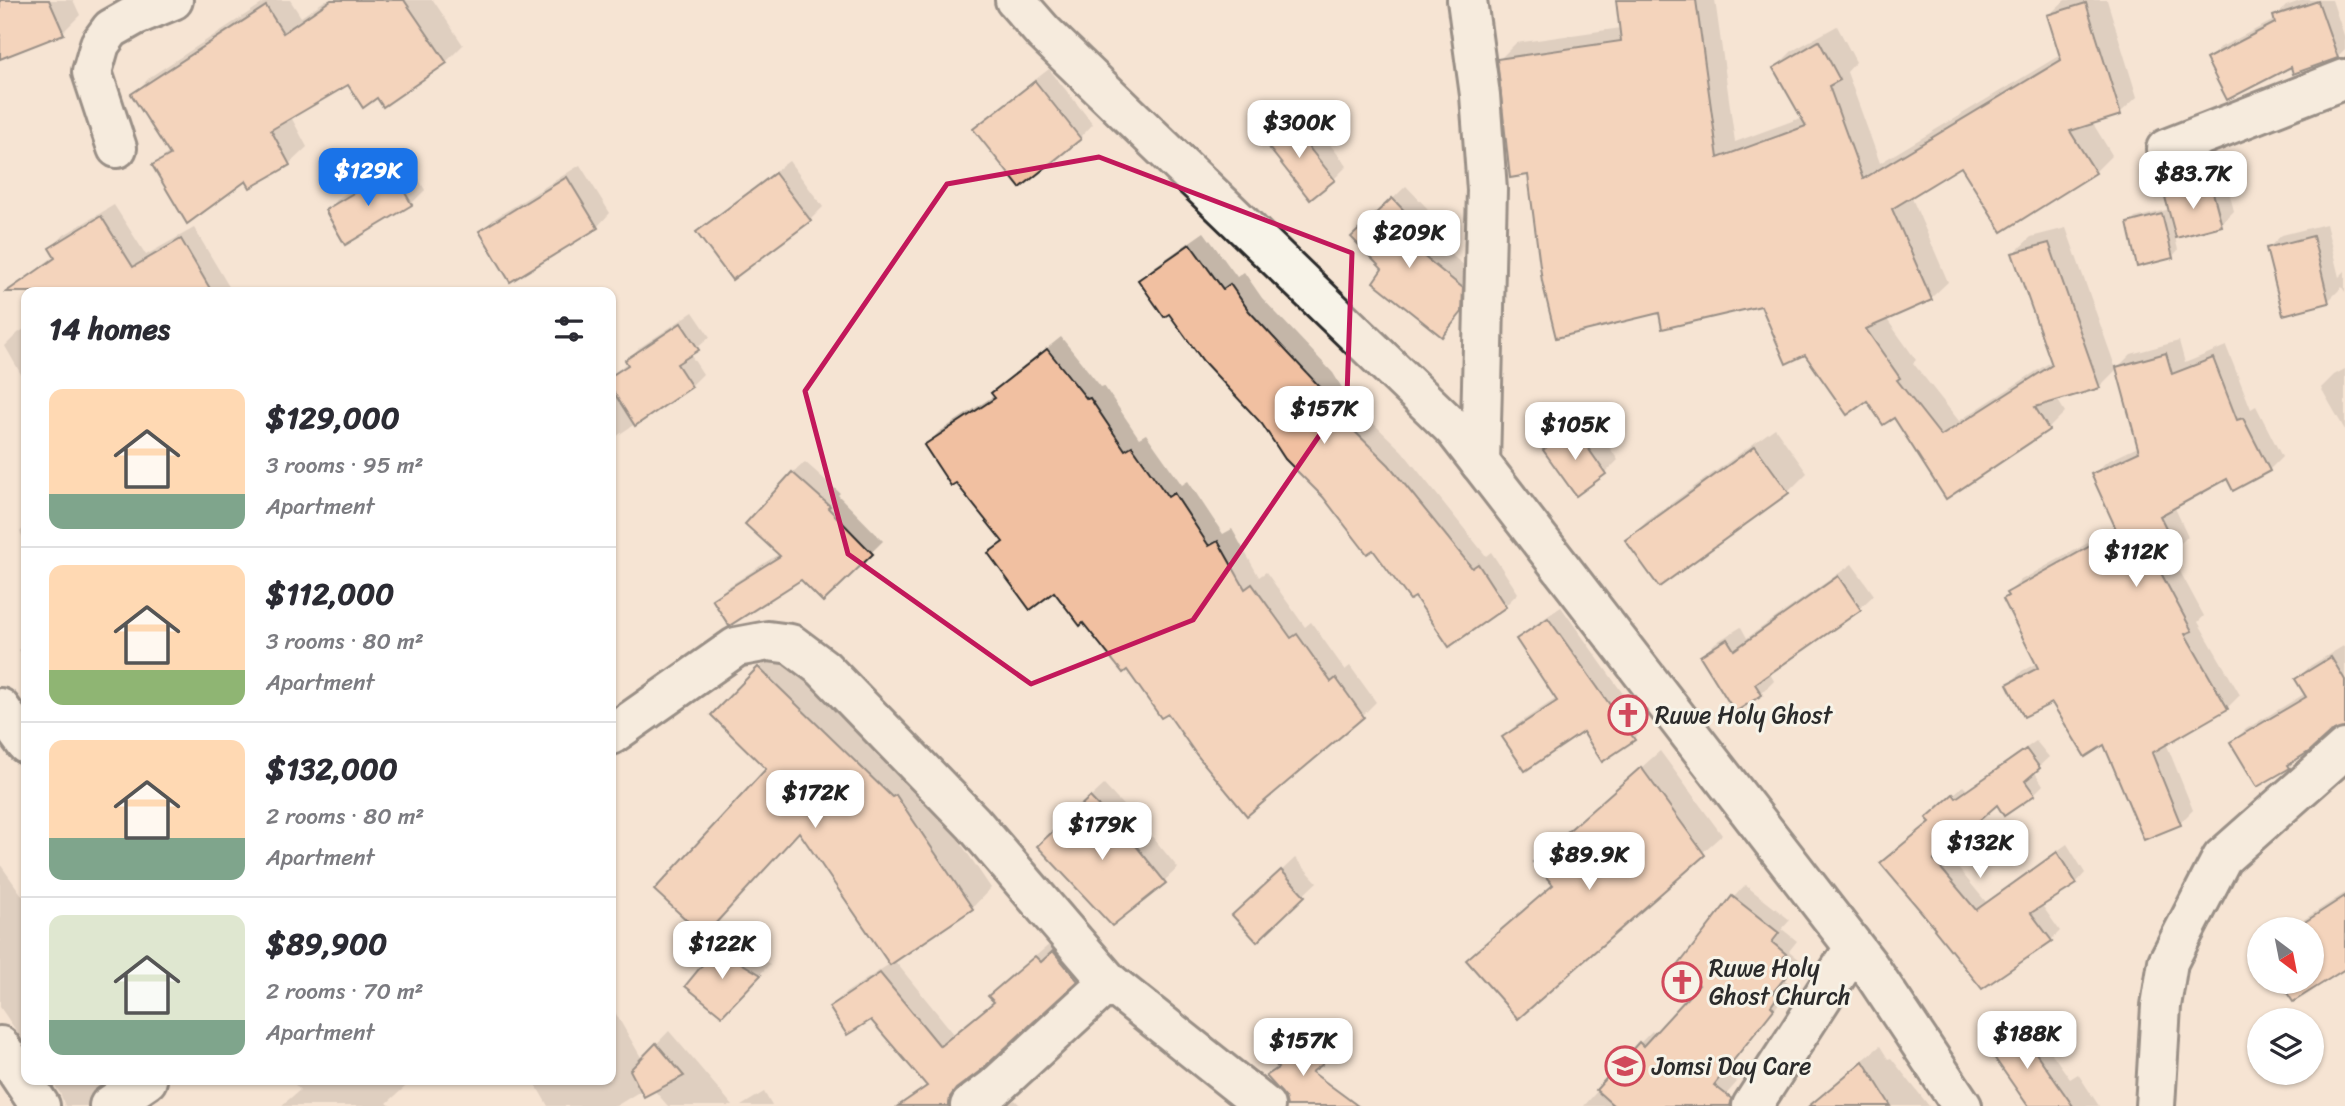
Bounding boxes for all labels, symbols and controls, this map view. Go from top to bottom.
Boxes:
pin: $300K [1250,100,1348,160]
text: $300K [1263,102,1335,143]
pin: $129K [319,148,417,208]
text: $129K [335,150,401,191]
pin: $83.7K [2136,152,2250,211]
text: $83.7K [2155,153,2231,194]
pin: $209K [1360,210,1458,270]
text: $209K [1373,212,1445,253]
text: 14 homes [49,302,170,356]
icon: filters [550,310,588,348]
pin: $157K [1275,386,1373,446]
text: $157K [1291,388,1357,429]
text: $129,000 [266,391,400,445]
pin: $105K [1526,402,1624,462]
text: $105K [1541,404,1609,445]
icon: home [105,417,189,501]
text: 3 rooms · 95 m² [266,445,423,486]
text: Apartment [266,486,375,527]
pin: $112K [2087,530,2185,589]
text: $112K [2105,531,2167,572]
text: $112,000 [266,567,394,621]
icon: home [105,593,189,677]
text: 3 rooms · 80 m² [266,621,424,662]
text: Apartment [266,662,375,703]
church icon: Ruwe Holy Ghost [1607,694,1649,736]
place label: Ruwe Holy Ghost [1655,694,1834,736]
text: $132,000 [266,742,398,796]
icon: home [105,768,189,852]
pin: $172K [766,770,864,830]
text: $172K [782,772,848,813]
text: 2 rooms · 80 m² [266,796,424,837]
pin: $179K [1053,802,1151,862]
text: $179K [1069,804,1135,845]
pin: $132K [1931,820,2029,880]
text: $132K [1947,822,2013,863]
pin: $89.9K [1532,832,1646,892]
text: $89.9K [1550,834,1628,875]
text: Apartment [266,837,375,878]
text: $89,900 [266,917,387,971]
north arrow [2247,917,2324,994]
map controls [2247,917,2324,1085]
pin: $122K [673,922,771,981]
text: $122K [689,923,755,964]
icon: home [105,943,189,1027]
place label: Ruwe Holy Ghost Church [1709,947,1850,1017]
church icon: Ruwe Holy Ghost Church [1661,961,1703,1003]
text: 2 rooms · 70 m² [266,971,424,1012]
button: layers [2247,1008,2324,1085]
text: Apartment [266,1012,375,1053]
pin: $188K [1978,1012,2076,1071]
text: $188K [1993,1013,2061,1054]
pin: $157K [1254,1018,1352,1078]
text: $157K [1270,1020,1336,1061]
school or university icon: Jomsi Day Care [1604,1045,1646,1087]
place label: Jomsi Day Care [1651,1045,1811,1087]

